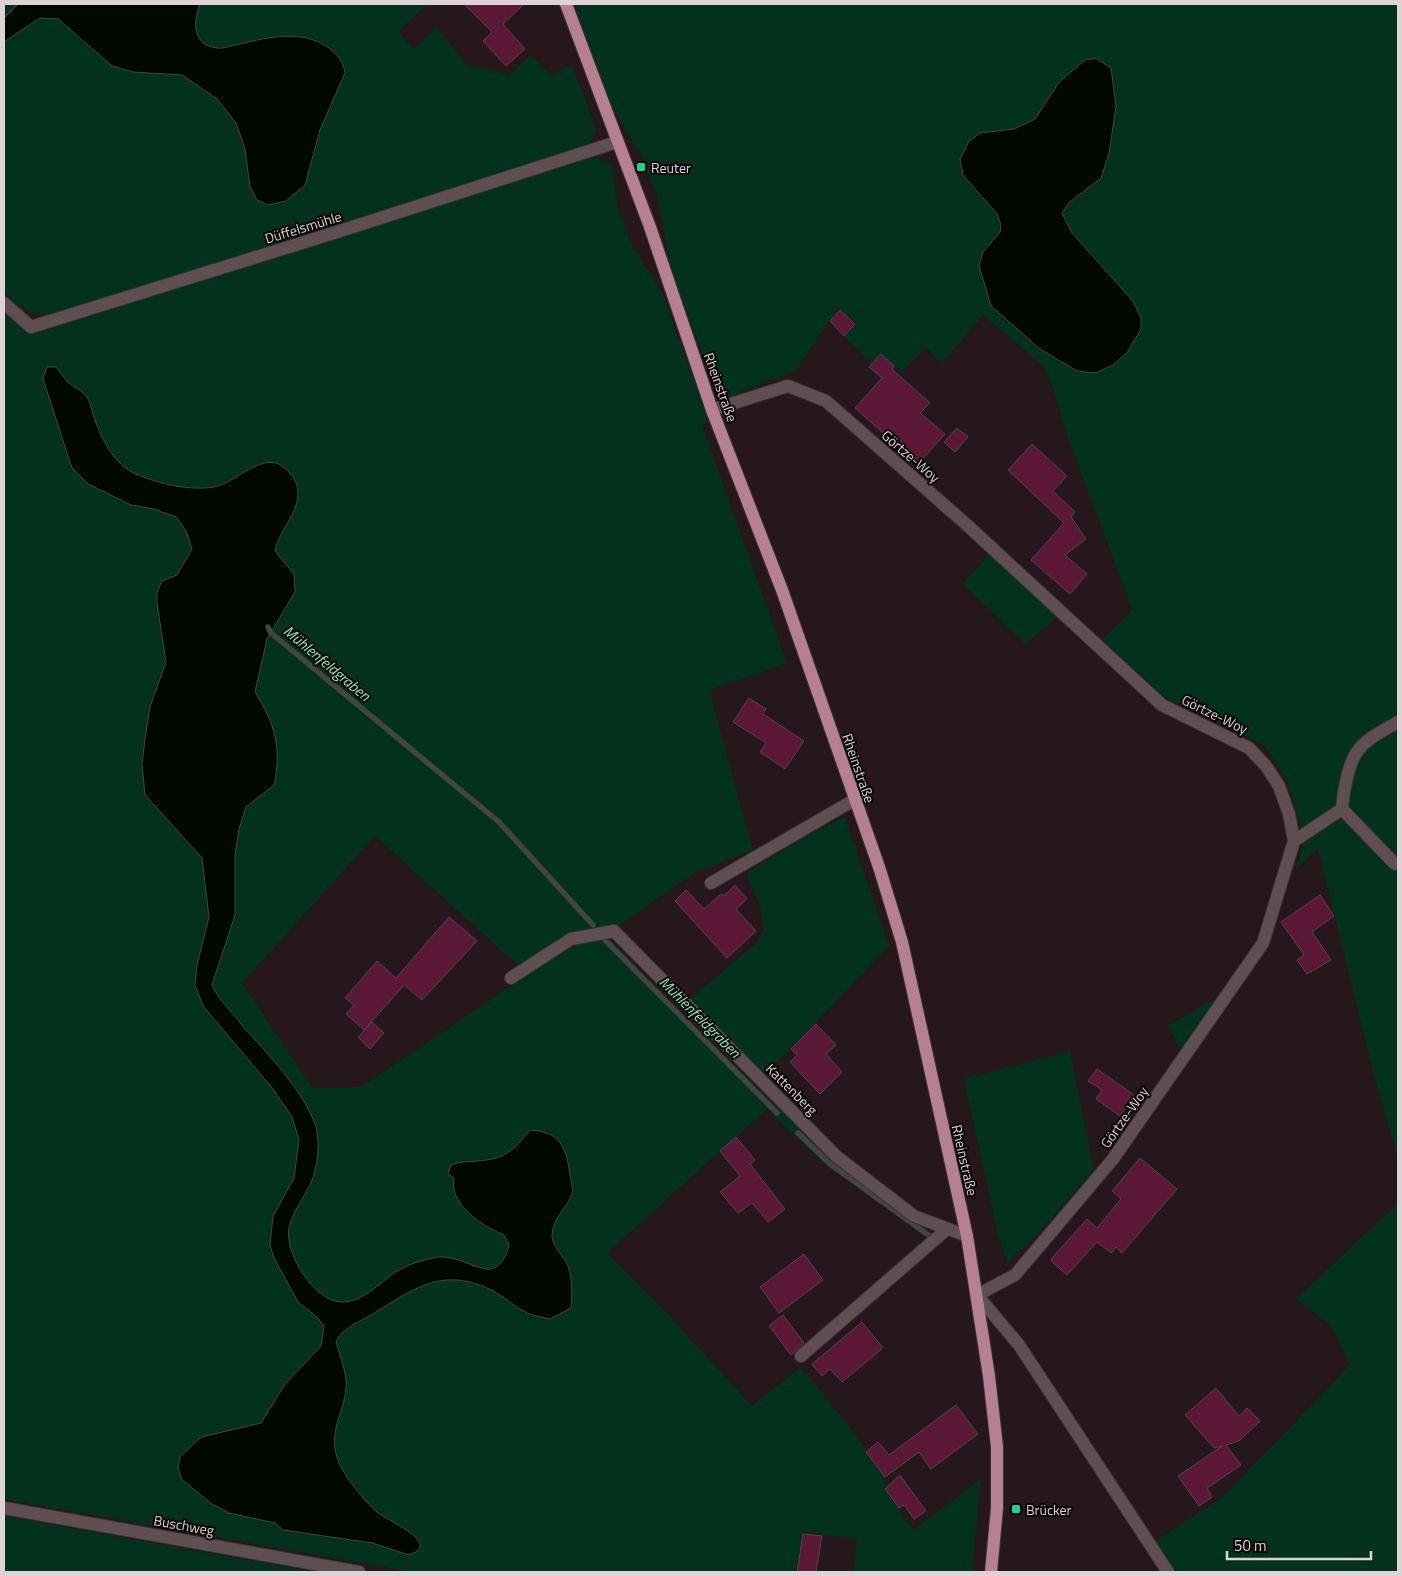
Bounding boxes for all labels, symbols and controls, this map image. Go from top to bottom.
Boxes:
place label: Reuter [651,157,691,178]
marker: Reuter [635,161,647,173]
street label: Düffelsmühle [262,205,344,249]
street label: Rheinstraße [699,349,743,425]
street label: Görtze-Woy [877,425,945,487]
water label: Mühlenfeldgraben [278,620,376,707]
street label: Görtze-Woy [1178,689,1252,739]
street label: Rheinstraße [837,730,881,806]
water label: Mühlenfeldgraben [654,971,746,1063]
street label: Kattenberg [761,1058,823,1120]
street label: Görtze-Woy [1095,1082,1153,1152]
street label: Rheinstraße [947,1122,983,1198]
place label: Brücker [1026,1499,1072,1520]
marker: Brücker [1010,1503,1022,1515]
street label: Buschweg [152,1509,216,1541]
scale bar [1227,1528,1371,1560]
text: 50 m [1234,1534,1267,1557]

